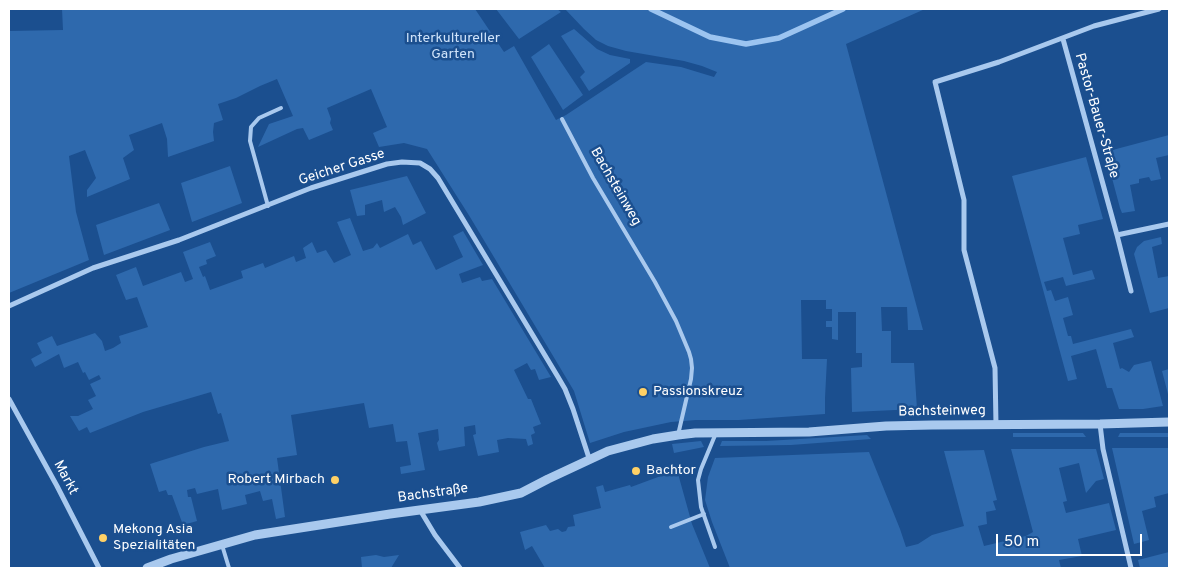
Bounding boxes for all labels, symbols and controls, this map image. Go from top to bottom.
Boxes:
park label: Interkultureller Garten [406,31,500,64]
street label: Pastor-Bauer-Straße [1070,52,1122,180]
street label: Bachsteinweg [586,145,644,229]
street label: Geicher Gasse [297,146,387,190]
place label: Passionskreuz [653,384,743,400]
marker: Passionskreuz [637,386,649,398]
street label: Bachsteinweg [898,403,986,421]
street label: Markt [49,458,81,498]
place label: Bachtor [646,463,696,479]
marker: Bachtor [630,465,642,477]
place label: Robert Mirbach [228,472,325,488]
marker: Robert Mirbach [329,474,341,486]
street label: Bachstraße [397,481,469,507]
place label: Mekong Asia Spezialitäten [113,522,195,554]
scale bar [998,524,1144,556]
marker: Mekong Asia Spezialitäten [97,532,109,544]
text: 50 m [1004,533,1039,552]

